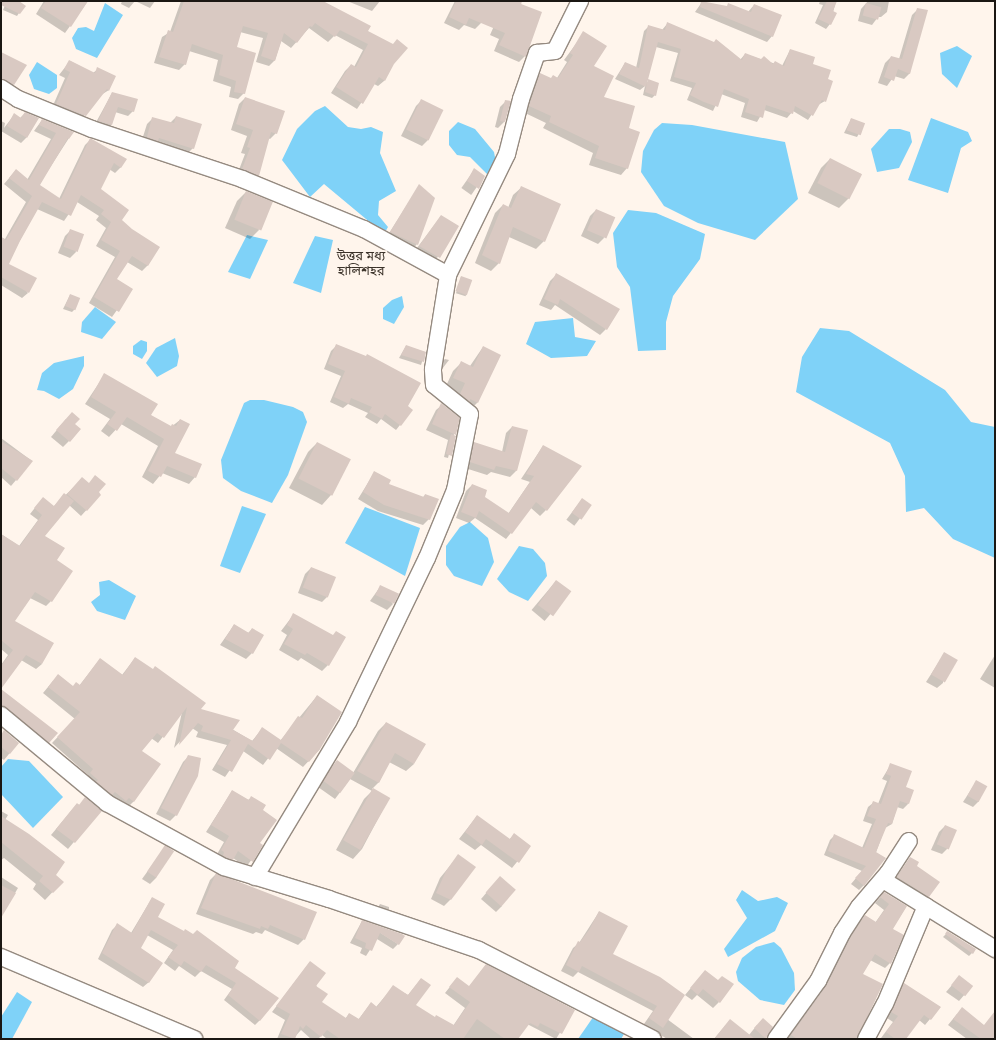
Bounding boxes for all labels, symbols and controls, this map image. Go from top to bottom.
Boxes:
district label: উত্তর মধ্য হালিশহর [337,248,385,279]

